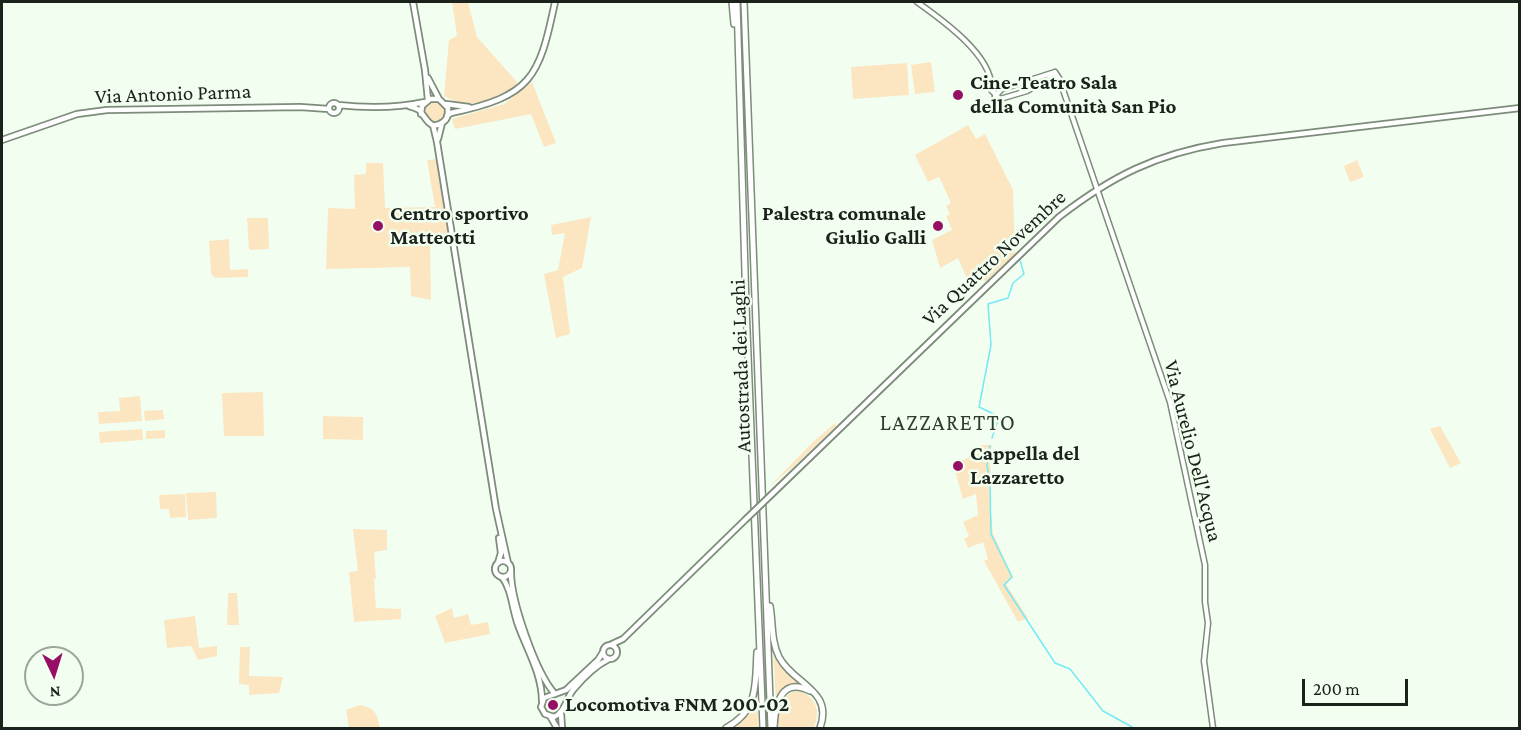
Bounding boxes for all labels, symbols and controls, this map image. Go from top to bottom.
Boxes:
place label: Cine-Teatro Sala della Comunità San Pio [970,70,1176,120]
street label: Via Antonio Parma [94,79,252,109]
marker: Cine-Teatro Sala della Comunità San Pio [951,88,965,102]
street label: Via Quattro Novembre [917,185,1071,331]
place label: Centro sportivo Matteotti [390,201,529,251]
place label: Palestra comunale Giulio Galli [762,201,926,251]
marker: Centro sportivo Matteotti [371,219,385,233]
marker: Palestra comunale Giulio Galli [931,219,945,233]
street label: Autostrada dei Laghi [725,279,757,453]
street label: Via Aurelio Dell'Acqua [1158,358,1228,544]
district label: LAZZARETTO [880,410,1016,436]
place label: Cappella del Lazzaretto [970,441,1080,491]
marker: Cappella del Lazzaretto [951,459,965,473]
north arrow [24,646,84,706]
scale bar [1305,667,1412,705]
text: 200 m [1313,679,1360,699]
text: N [49,684,61,701]
place label: Locomotiva FNM 200-02 [565,692,789,718]
marker: Locomotiva FNM 200-02 [546,698,560,712]

